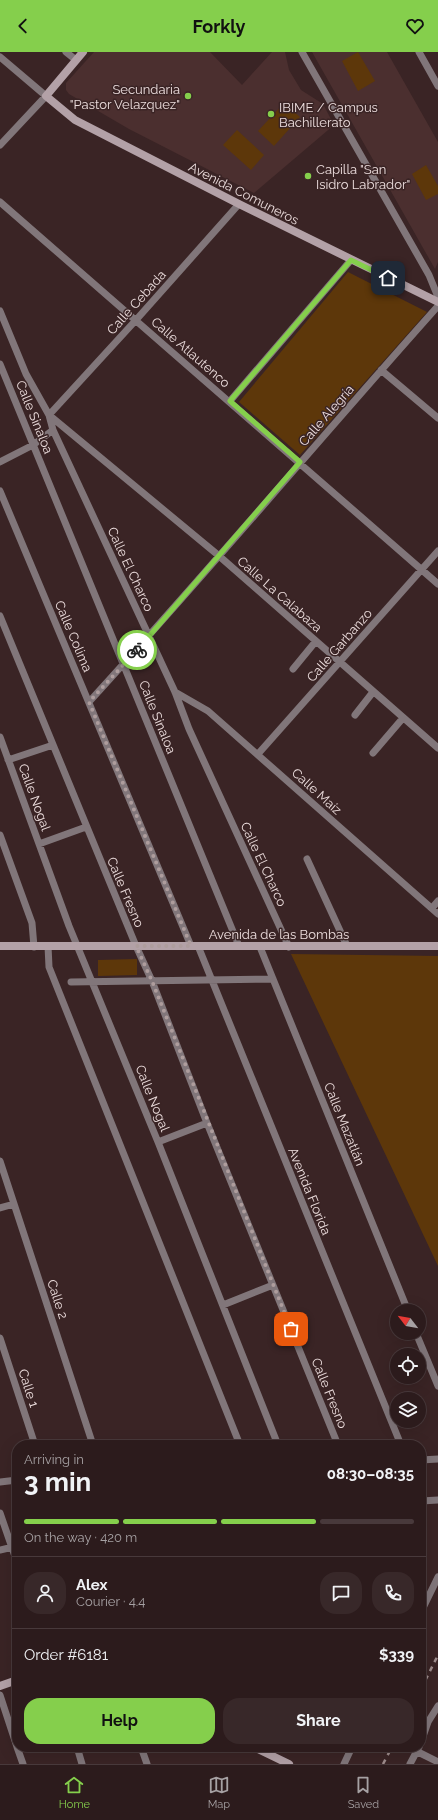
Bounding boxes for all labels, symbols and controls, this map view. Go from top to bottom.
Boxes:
icon: back [12,15,34,37]
icon: heart [404,15,426,37]
text: Forkly [193,16,245,37]
place label: Secundaria "Pastor Velazquez" [70,82,180,112]
marker: Secundaria "Pastor Velazquez" [183,91,193,101]
place label: IBIME / Campus Bachillerato [279,100,378,130]
marker: IBIME / Campus Bachillerato [266,109,276,119]
street label: Avenida Comuneros [186,159,301,228]
place label: Capilla "San Isidro Labrador" [316,162,410,192]
marker: Capilla "San Isidro Labrador" [303,171,313,181]
pin [371,261,405,295]
street label: Calle Cebada [104,267,169,337]
icon: home [377,267,399,289]
street label: Calle Atlautenco [148,314,233,391]
street label: Calle Sinaloa [13,378,56,456]
street label: Calle Alegría [296,382,357,449]
street label: Calle El Charco [104,525,157,614]
street label: Calle La Calabaza [234,554,325,635]
street label: Calle Colima [52,598,95,674]
street label: Calle Garbanzo [304,606,375,685]
courier [117,630,157,670]
icon: bike [126,639,148,661]
street label: Calle Sinaloa [136,678,179,756]
street label: Calle Nogal [15,762,54,833]
street label: Calle Maíz [289,765,345,818]
street label: Calle El Charco [237,820,290,909]
street label: Calle Fresno [104,855,147,930]
street label: Avenida de las Bombas [209,927,349,942]
street label: Calle Nogal [132,1063,173,1134]
street label: Calle Mazatlán [321,1080,368,1168]
street label: Avenida Florida [285,1145,334,1237]
street label: Calle 2 [44,1277,71,1321]
north arrow [390,1304,426,1340]
map controls [390,1304,426,1428]
pin [274,1312,308,1346]
icon: bag [280,1318,302,1340]
button: locate [390,1348,426,1384]
street label: Calle Fresno [309,1356,351,1431]
street label: Calle 1 [15,1367,42,1410]
button: layers [390,1392,426,1428]
text: Arriving in [24,1452,84,1467]
text: 08:30–08:35 [327,1465,414,1483]
text: 3 min [24,1467,91,1497]
text: On the way · 420 m [24,1530,137,1545]
button: person [24,1572,66,1614]
button: chat [320,1572,362,1614]
button: phone [372,1572,414,1614]
text: Alex [76,1576,107,1594]
text: Courier · 4.4 [76,1594,145,1609]
text: Order #6181 [24,1646,108,1664]
text: $339 [379,1646,414,1664]
button: Help [24,1698,215,1744]
button: Share [223,1698,414,1744]
tab: Home [59,1774,90,1811]
tab: Map [208,1774,230,1811]
tab: Saved [348,1774,379,1811]

